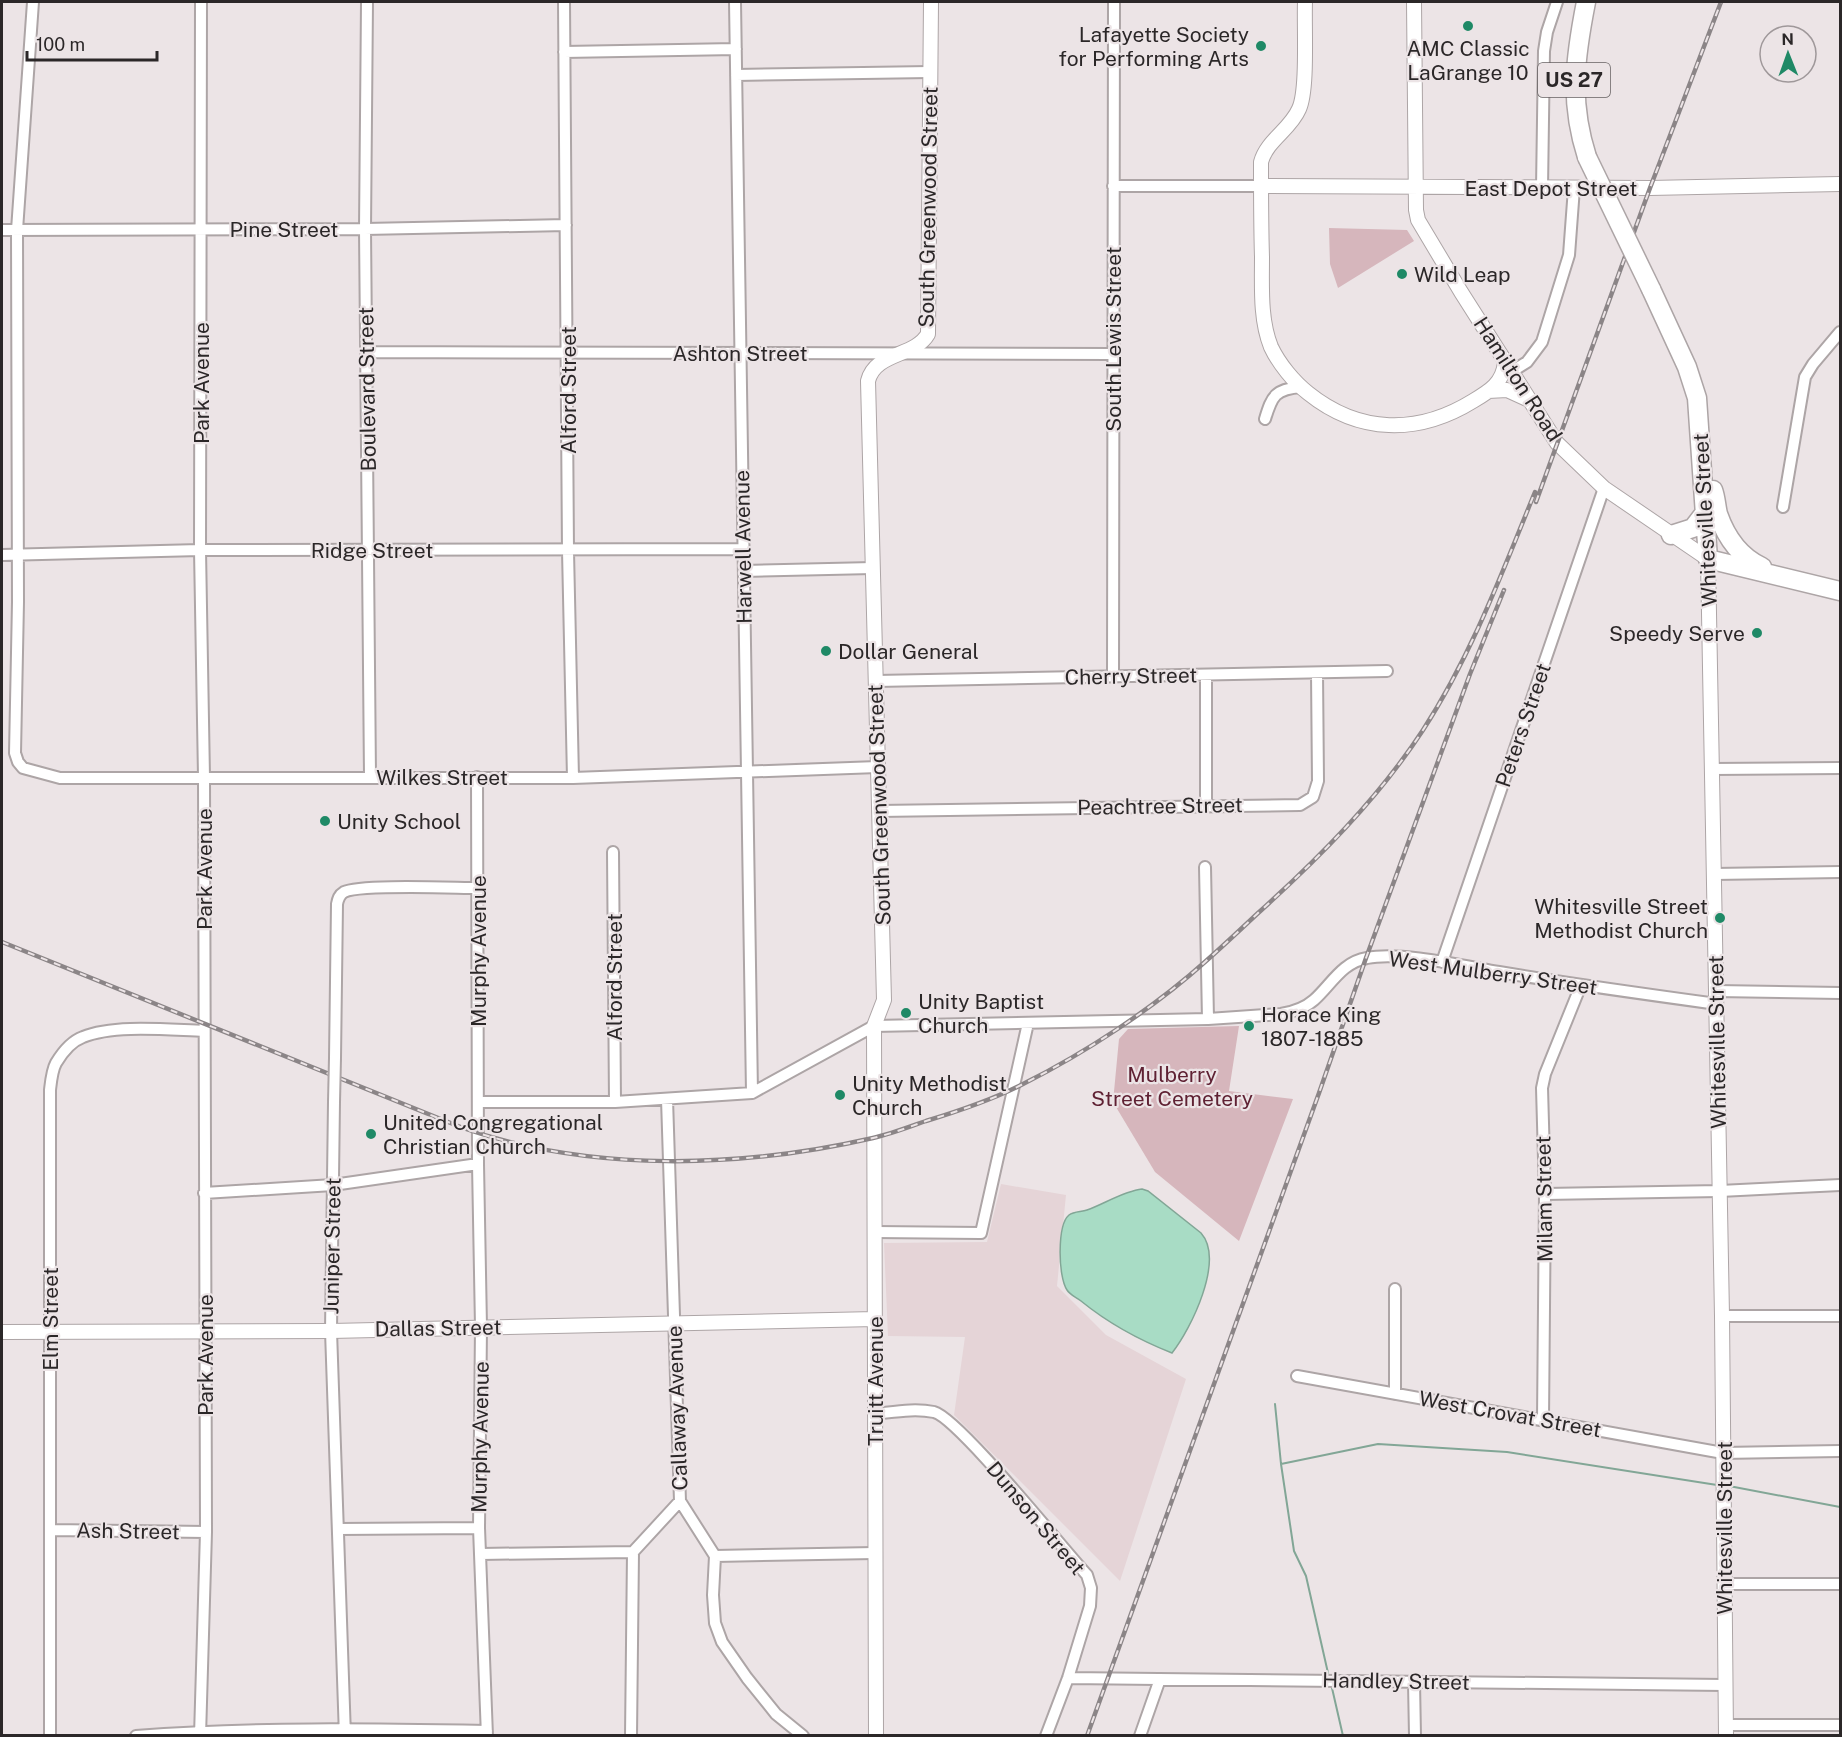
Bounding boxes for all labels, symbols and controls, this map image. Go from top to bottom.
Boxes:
marker: AMC Classic LaGrange 10 [1461,19,1475,33]
place label: Lafayette Society for Performing Arts [1059,22,1249,71]
scale bar [27,24,158,62]
north arrow [1758,24,1818,84]
text: N [1781,30,1794,49]
text: 100 m [36,34,85,55]
place label: AMC Classic LaGrange 10 [1406,36,1530,85]
marker: Lafayette Society for Performing Arts [1254,39,1268,53]
road number: US 27 [1538,63,1610,97]
street label: South Greenwood Street [913,86,943,328]
street label: East Depot Street [1464,176,1638,201]
street label: Pine Street [229,217,339,242]
street label: South Lewis Street [1101,246,1126,432]
place label: Wild Leap [1414,262,1510,287]
marker: Wild Leap [1395,267,1409,281]
street label: Boulevard Street [353,306,381,472]
street label: Hamilton Road [1468,312,1568,446]
street label: Park Avenue [189,322,214,444]
street label: Alford Street [556,326,581,454]
street label: Ashton Street [672,341,808,366]
street label: Whitesville Street [1688,433,1722,607]
street label: Harwell Avenue [729,470,757,624]
street label: Ridge Street [311,538,433,563]
place label: Speedy Serve [1609,621,1745,646]
marker: Speedy Serve [1750,626,1764,640]
place label: Dollar General [838,639,979,664]
marker: Dollar General [819,644,833,658]
street label: Peters Street [1490,660,1556,790]
street label: Cherry Street [1064,662,1198,690]
street label: South Greenwood Street [862,684,896,926]
street label: Wilkes Street [376,765,508,790]
street label: Peachtree Street [1077,792,1243,820]
street label: Park Avenue [192,808,217,930]
place label: Unity School [337,809,461,834]
marker: Unity School [318,814,332,828]
street label: Murphy Avenue [466,875,491,1027]
place label: Whitesville Street Methodist Church [1534,894,1708,943]
marker: Whitesville Street Methodist Church [1713,911,1727,925]
street label: Alford Street [602,913,627,1041]
street label: West Mulberry Street [1387,946,1599,1000]
street label: Whitesville Street [1703,955,1731,1129]
place label: Unity Baptist Church [918,989,1044,1038]
place label: Horace King 1807-1885 [1261,1002,1381,1051]
marker: Unity Baptist Church [899,1006,913,1020]
marker: Horace King 1807-1885 [1242,1019,1256,1033]
park label: Mulberry Street Cemetery [1091,1062,1253,1111]
place label: Unity Methodist Church [852,1071,1007,1120]
marker: Unity Methodist Church [833,1088,847,1102]
place label: United Congregational Christian Church [383,1110,603,1159]
marker: United Congregational Christian Church [364,1127,378,1141]
street label: Milam Street [1530,1136,1558,1262]
street label: Juniper Street [318,1177,346,1315]
street label: Elm Street [38,1267,63,1371]
street label: Park Avenue [193,1294,218,1416]
street label: Dallas Street [374,1314,502,1342]
street label: Truitt Avenue [863,1316,888,1446]
street label: Callaway Avenue [662,1325,692,1491]
street label: Murphy Avenue [466,1361,494,1513]
street label: West Crovat Street [1417,1386,1603,1442]
street label: Whitesville Street [1712,1441,1737,1615]
street label: Dunson Street [981,1456,1091,1580]
street label: Ash Street [76,1518,180,1544]
street label: Handley Street [1322,1667,1470,1695]

